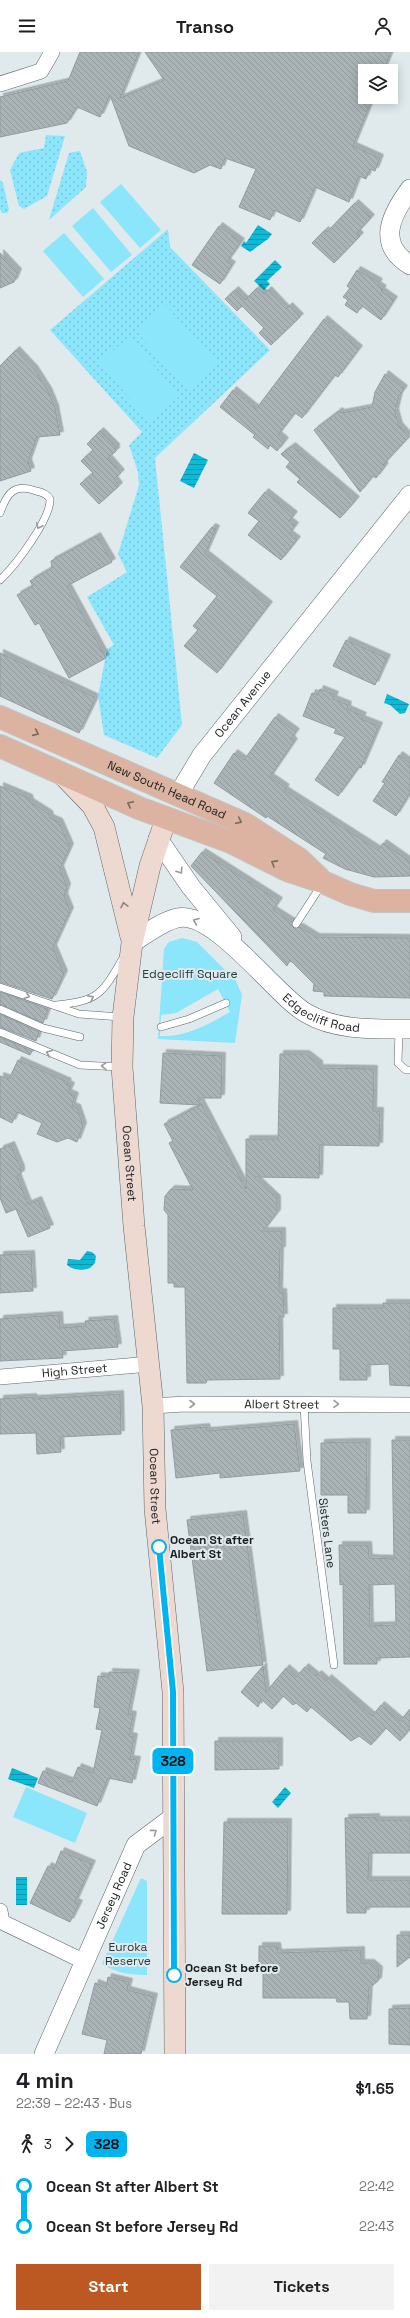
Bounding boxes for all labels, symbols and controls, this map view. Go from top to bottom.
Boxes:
icon: menu [16,15,38,37]
text: Transo [176,15,234,38]
icon: person [372,15,394,37]
map controls [358,64,398,104]
button: layers [358,64,398,104]
one-way arrow [36,522,44,530]
street label: Ocean Avenue [211,667,275,741]
one-way arrow [32,728,39,736]
street label: New South Head Road [105,757,229,823]
one-way arrow [127,801,135,809]
one-way arrow [235,816,243,824]
one-way arrow [271,860,278,867]
one-way arrow [175,867,183,874]
one-way arrow [120,902,128,908]
one-way arrow [193,917,200,925]
park label: Edgecliff Square [142,966,238,982]
street label: Edgecliff Road [279,990,361,1036]
one-way arrow [23,992,30,1000]
one-way arrow [87,995,95,1003]
one-way arrow [46,1049,53,1057]
one-way arrow [101,1062,107,1070]
street label: Ocean Street [118,1125,140,1202]
street label: High Street [41,1360,108,1381]
street label: Albert Street [244,1396,320,1413]
one-way arrow [189,1400,195,1408]
one-way arrow [333,1400,339,1409]
street label: Ocean Street [146,1448,164,1525]
street label: Sisters Lane [315,1497,339,1569]
place label: Ocean St after Albert St [170,1532,254,1562]
marker: Ocean St after Albert St [151,1539,167,1555]
line badge: 328 [150,1748,196,1774]
text: 328 [160,1752,186,1770]
one-way arrow [150,1829,157,1837]
street label: Jersey Road [92,1860,135,1932]
park label: Euroka Reserve [105,1939,151,1969]
place label: Ocean St before Jersey Rd [185,1960,279,1990]
marker: Ocean St before Jersey Rd [166,1967,182,1983]
text: 4 min [16,2066,74,2094]
text: $1.65 [356,2079,394,2098]
text: 22:39 – 22:43 · Bus [16,2095,132,2112]
icon: walk [16,2133,38,2155]
icon: forward [58,2133,80,2155]
text: 328 [94,2135,119,2153]
text: 3 [44,2136,52,2153]
text: Ocean St after Albert St [46,2177,219,2196]
text: 22:42 [359,2178,394,2195]
text: Ocean St before Jersey Rd [46,2217,238,2236]
text: 22:43 [359,2218,394,2235]
button: Start [16,2264,201,2310]
button: Tickets [209,2264,394,2310]

